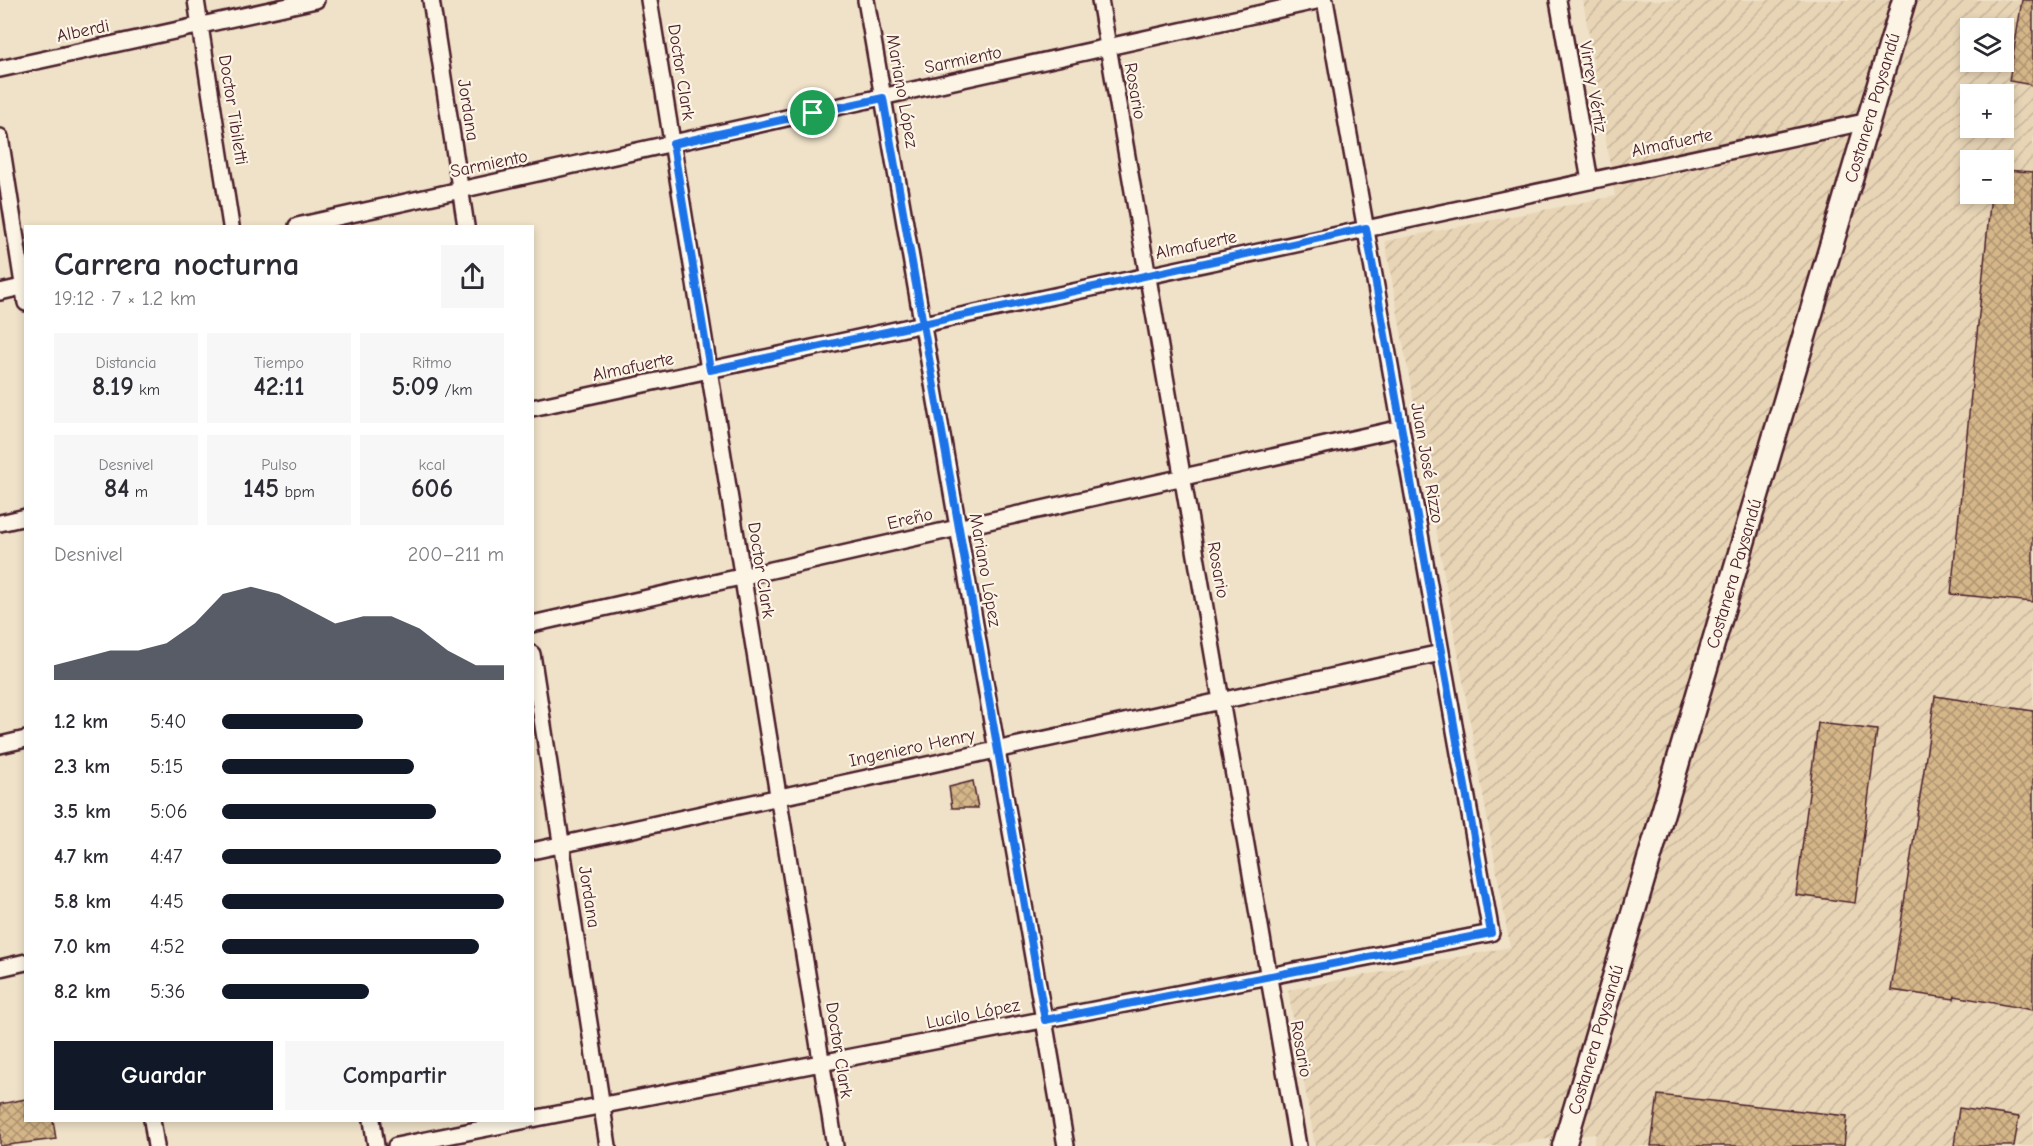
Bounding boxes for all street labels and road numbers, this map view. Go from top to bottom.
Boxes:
street label: Alberdi [55,15,111,47]
street label: Doctor Clark [663,22,699,122]
street label: Costanera Paysandú [1840,30,1904,185]
street label: Mariano López [882,33,922,150]
street label: Virrey Vértiz [1575,39,1611,135]
street label: Sarmiento [922,42,1004,78]
street label: Doctor Tibiletti [214,53,252,167]
street label: Rosario [1120,61,1150,121]
street label: Jordana [453,78,483,142]
street label: Almafuerte [1629,124,1715,162]
street label: Sarmiento [448,146,530,182]
street label: Almafuerte [1153,226,1239,264]
street label: Almafuerte [590,348,676,386]
street label: Juan José Rizzo [1406,401,1448,525]
street label: Costanera Paysandú [1702,496,1766,651]
street label: Ereño [885,504,935,534]
street label: Mariano López [965,512,1005,629]
street label: Doctor Clark [743,520,779,620]
street label: Rosario [1203,540,1233,600]
street label: Ingeniero Henry [847,724,978,772]
street label: Jordana [574,865,604,929]
street label: Costanera Paysandú [1563,962,1628,1117]
street label: Lucilo López [924,995,1022,1033]
street label: Doctor Clark [821,1000,857,1100]
street label: Rosario [1286,1019,1316,1079]

